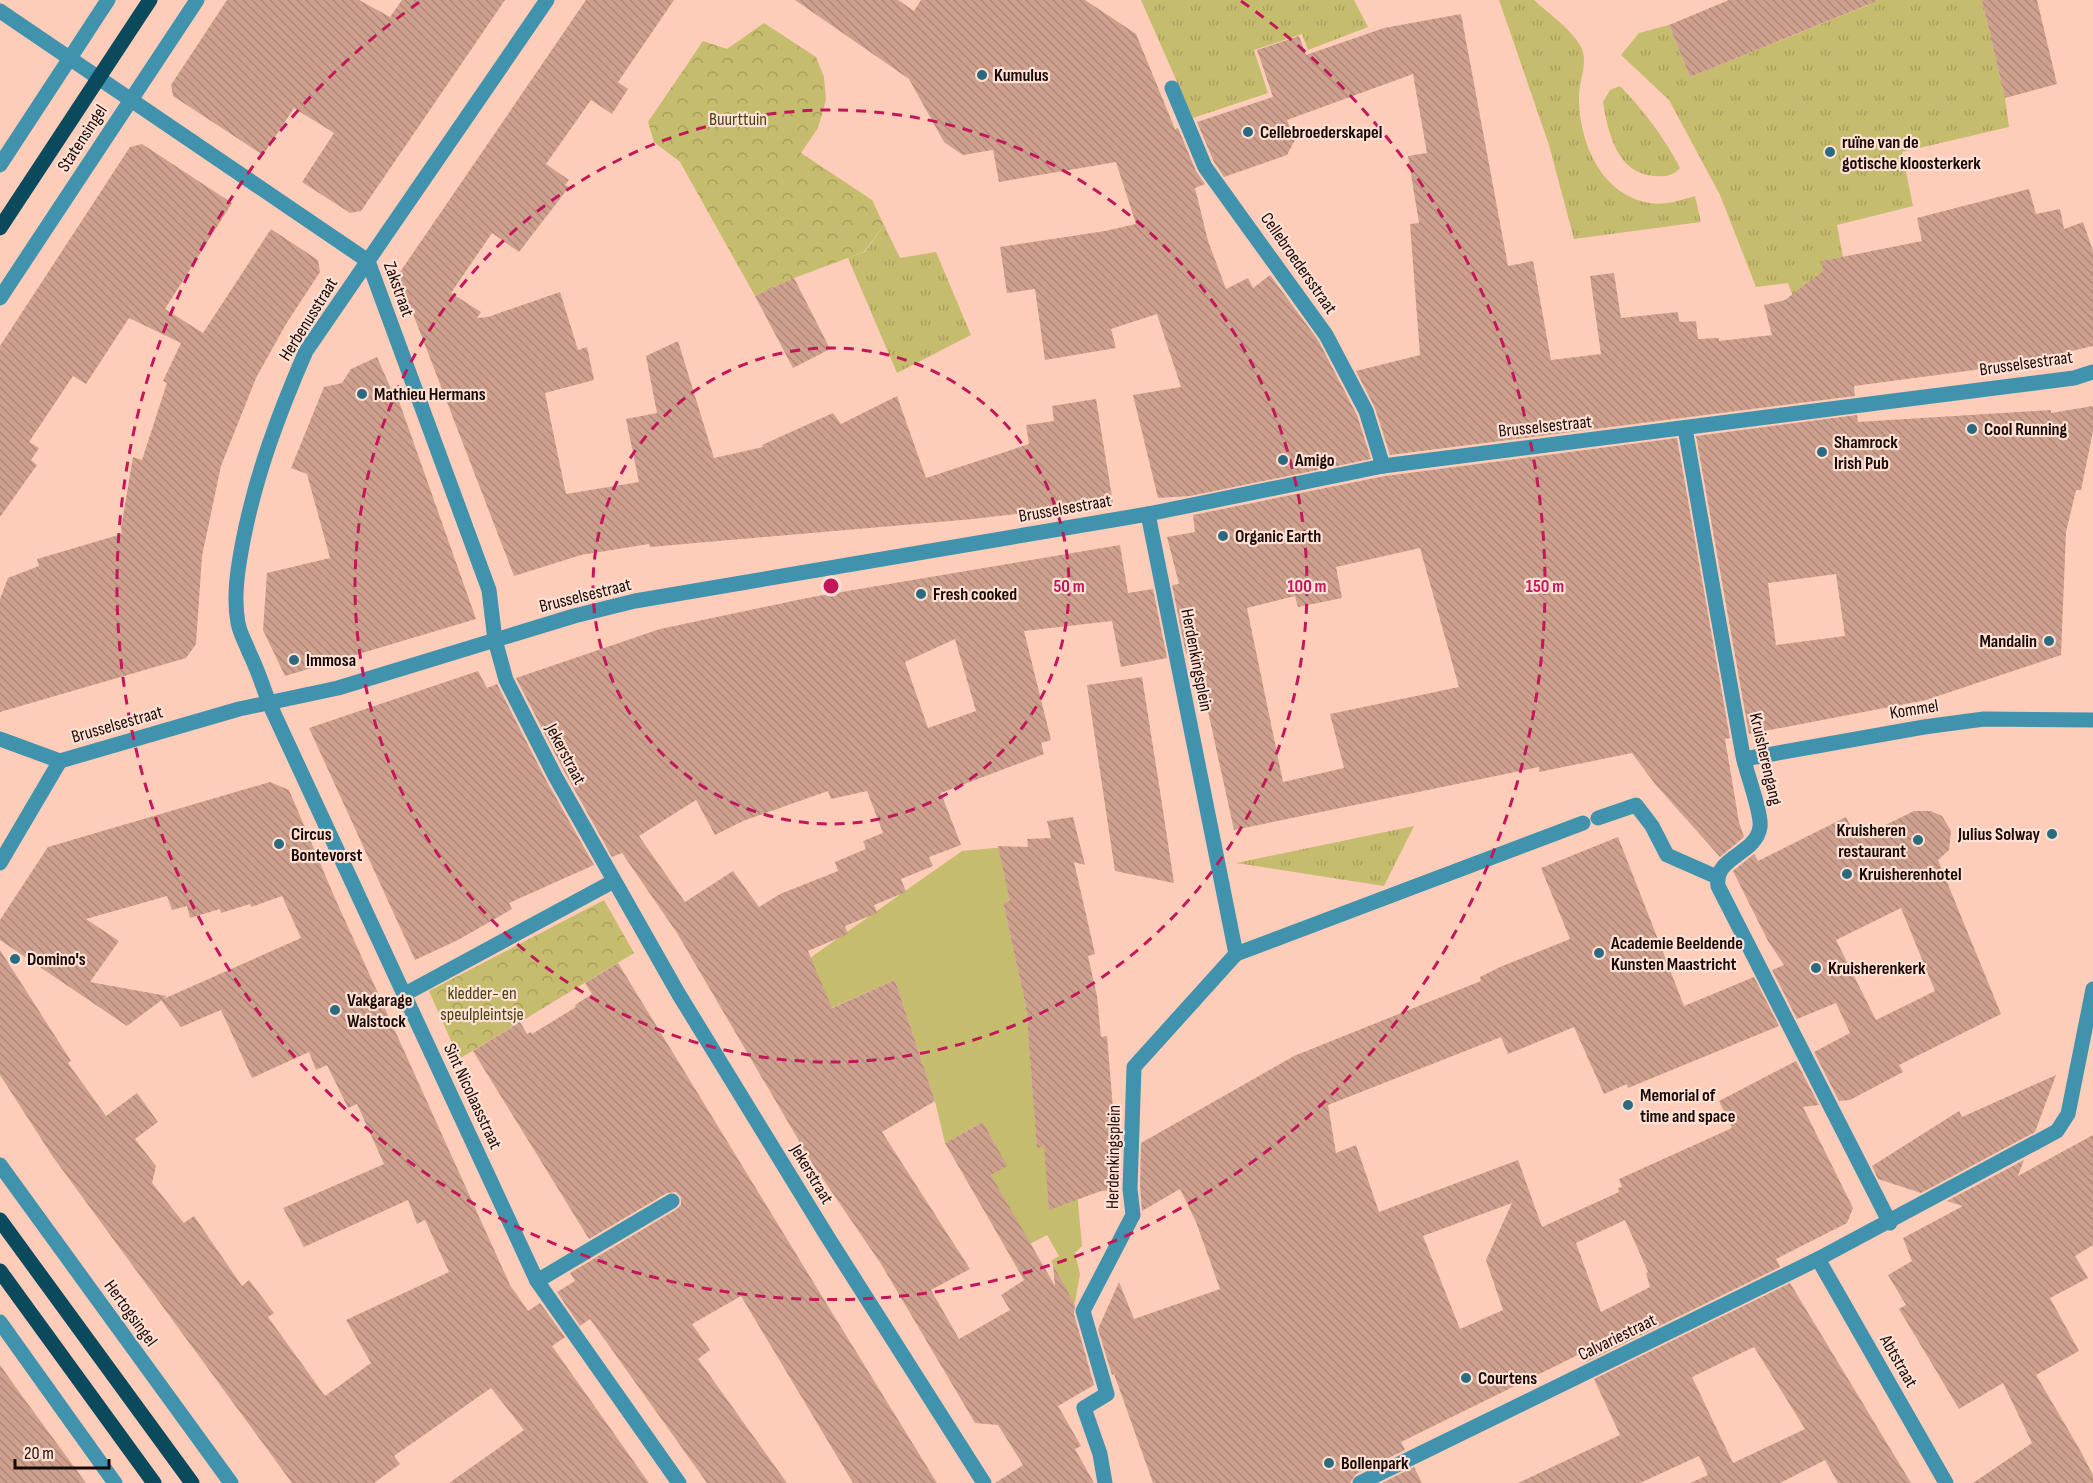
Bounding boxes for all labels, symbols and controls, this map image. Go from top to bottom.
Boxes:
place label: Kumulus [994,65,1049,86]
marker: Kumulus [975,68,989,82]
street label: Statensingel [53,101,112,176]
park label: Buurttuin [709,109,767,130]
place label: Cellebroederskapel [1260,122,1382,143]
marker: Cellebroederskapel [1241,125,1255,139]
place label: ruïne van de gotische kloosterkerk [1842,132,1981,174]
marker: ruïne van de gotische kloosterkerk [1823,145,1837,159]
street label: Cellebroedersstraat [1256,209,1342,318]
street label: Zakstraat [379,259,418,320]
street label: Herbenusstraat [275,273,342,365]
street label: Brusselsestraat [1978,346,2075,380]
place label: Mathieu Hermans [374,384,486,405]
marker: Mathieu Hermans [355,387,369,401]
street label: Brusselsestraat [1497,411,1593,442]
place label: Cool Running [1984,419,2068,440]
marker: Cool Running [1965,422,1979,436]
place label: Shamrock Irish Pub [1834,432,1898,474]
marker: Shamrock Irish Pub [1815,445,1829,459]
place label: Amigo [1294,450,1335,471]
marker: Amigo [1276,453,1290,467]
street label: Brusselsestraat [1017,490,1114,527]
place label: Organic Earth [1235,526,1321,547]
marker: Organic Earth [1216,529,1230,543]
street label: Brusselsestraat [537,574,634,617]
centre of rings [821,576,841,596]
text: 50 m [1053,576,1085,597]
text: 100 m [1288,576,1327,597]
text: 150 m [1526,576,1564,597]
place label: Fresh cooked [933,584,1017,605]
marker: Fresh cooked [914,587,928,601]
street label: Herdenkingsplein [1176,607,1217,713]
place label: Mandalin [1979,631,2037,652]
marker: Mandalin [2042,634,2056,648]
place label: Immosa [306,650,356,671]
marker: Immosa [287,653,301,667]
street label: Kommel [1888,695,1940,724]
street label: Brusselsestraat [69,701,166,748]
street label: Kruisherengang [1745,711,1786,807]
street label: Jekerstraat [540,719,591,789]
place label: Kruisheren restaurant [1836,820,1906,862]
place label: Circus Bontevorst [291,824,362,866]
place label: Julius Solway [1957,824,2041,845]
marker: Julius Solway [2045,827,2059,841]
marker: Kruisheren restaurant [1911,833,1925,847]
marker: Circus Bontevorst [272,837,286,851]
place label: Kruisherenhotel [1859,864,1962,885]
marker: Kruisherenhotel [1840,867,1854,881]
place label: Academie Beeldende Kunsten Maastricht [1610,933,1743,975]
marker: Academie Beeldende Kunsten Maastricht [1592,946,1606,960]
place label: Domino's [27,949,86,970]
marker: Domino's [8,952,22,966]
place label: Kruisherenkerk [1828,958,1926,979]
marker: Kruisherenkerk [1809,961,1823,975]
park label: kledder- en speulpleintsje [440,983,524,1025]
place label: Vakgarage Walstock [347,990,412,1032]
marker: Vakgarage Walstock [328,1003,342,1017]
street label: Sint Nicolaasstraat [439,1040,506,1153]
place label: Memorial of time and space [1640,1085,1735,1127]
marker: Memorial of time and space [1621,1098,1635,1112]
street label: Herdenkingsplein [1102,1105,1125,1209]
street label: Jekerstraat [785,1140,838,1208]
street label: Hertogsingel [99,1276,162,1351]
street label: Calvariestraat [1575,1309,1660,1365]
street label: Abtstraat [1875,1330,1922,1392]
place label: Courtens [1478,1368,1537,1389]
marker: Courtens [1459,1371,1473,1385]
scale bar [15,1432,110,1470]
text: 20 m [24,1443,54,1464]
place label: Bollenpark [1341,1453,1409,1474]
marker: Bollenpark [1322,1456,1336,1470]

